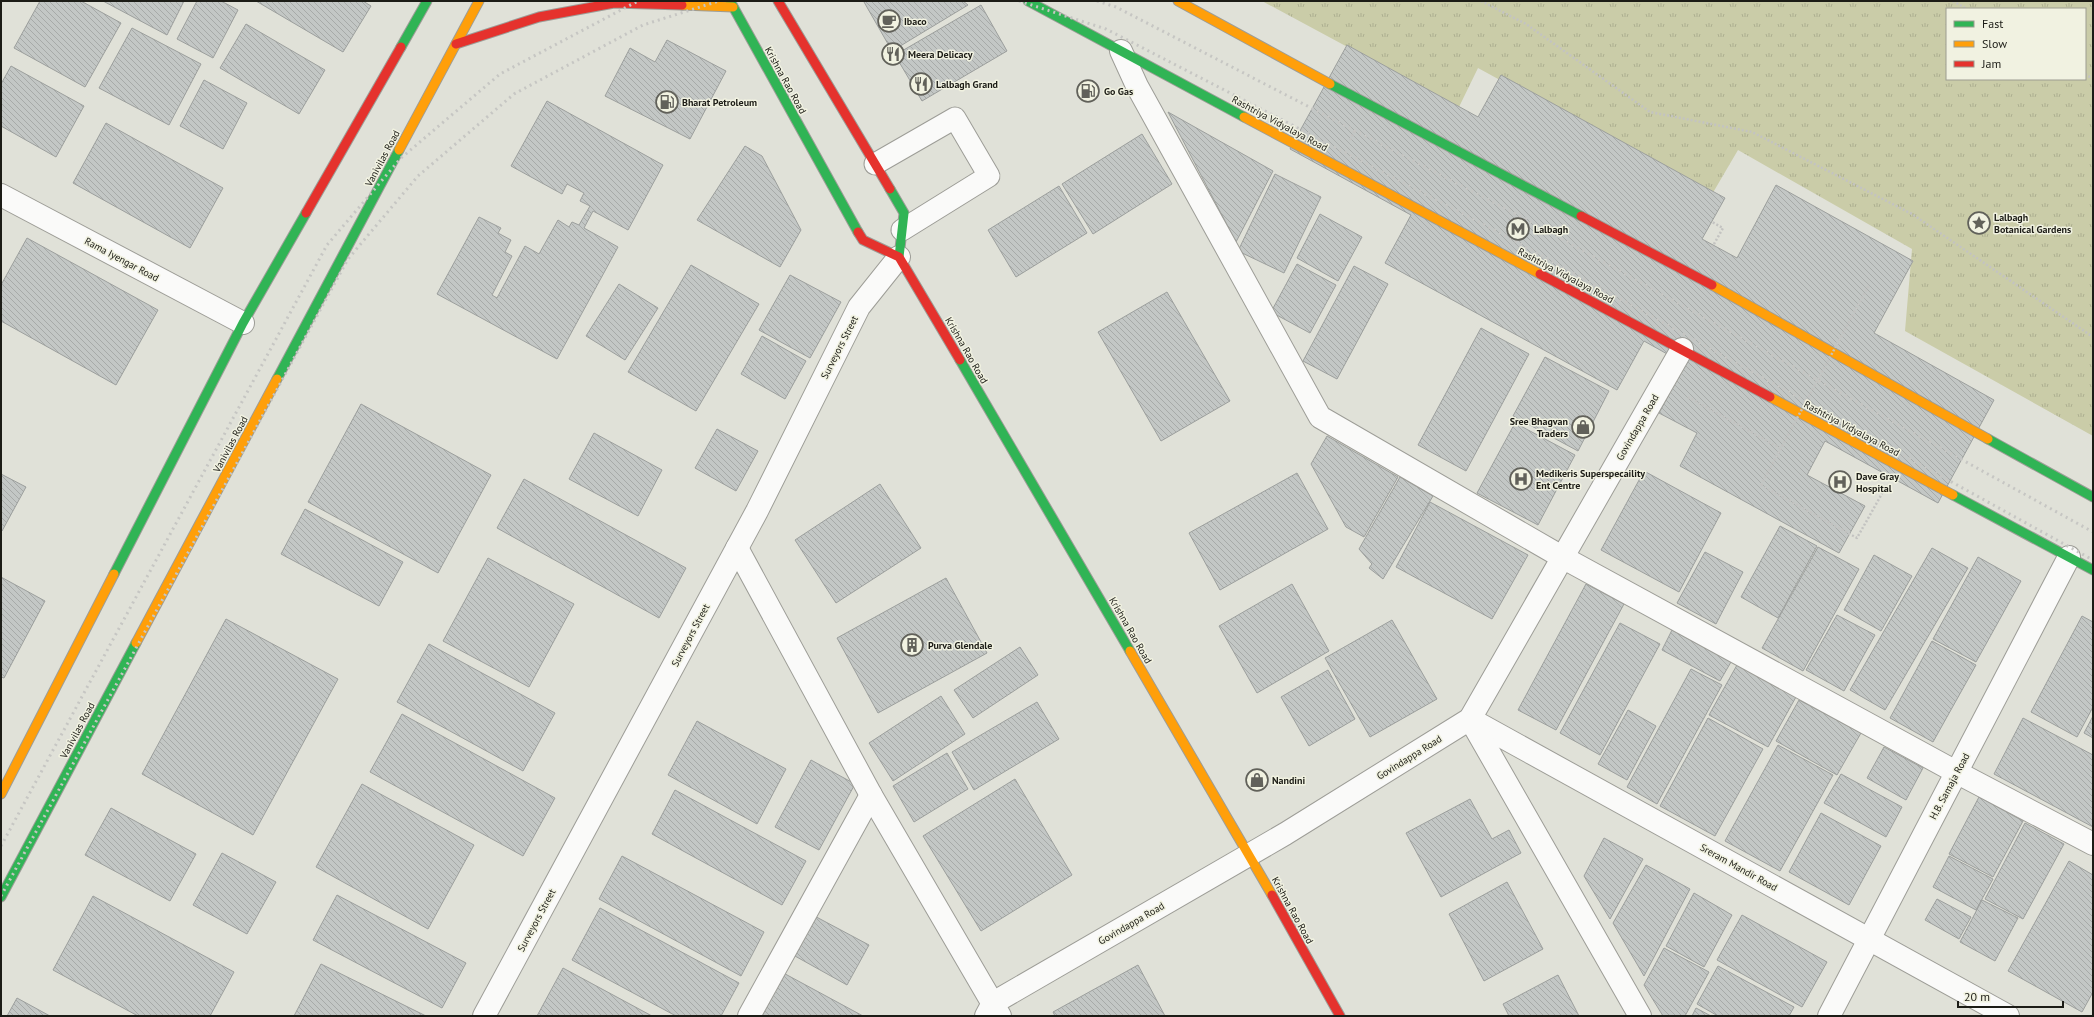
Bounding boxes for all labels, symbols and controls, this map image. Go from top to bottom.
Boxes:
cafe icon: Ibaco [876,8,902,34]
legend [1946,8,2086,80]
place label: Ibaco [904,15,927,28]
text: Fast [1982,16,2003,31]
text: Slow [1982,36,2007,51]
restaurant icon: Meera Delicacy [880,41,906,67]
street label: Krishna Rao Road [762,44,809,116]
place label: Meera Delicacy [908,48,973,61]
text: Jam [1981,56,2001,71]
restaurant icon: Lalbagh Grand [908,71,934,97]
place label: Lalbagh Grand [936,78,998,91]
fuel station icon: Go Gas [1075,78,1101,104]
place label: Go Gas [1104,85,1133,98]
fuel station icon: Bharat Petroleum [654,89,680,115]
street label: Rashtriya Vidyalaya Road [1230,93,1330,154]
place label: Bharat Petroleum [682,96,757,109]
street label: Vanivilas Road [362,128,403,189]
place icon: Lalbagh Botanical Gardens [1966,210,1992,236]
place label: Lalbagh Botanical Gardens [1994,211,2071,236]
metro station icon: Lalbagh [1505,216,1531,242]
place label: Lalbagh [1534,223,1568,236]
street label: Rama Iyengar Road [82,234,161,284]
street label: Rashtriya Vidyalaya Road [1516,245,1616,306]
street label: Surveyors Street [818,313,861,381]
street label: Krishna Rao Road [942,315,991,386]
street label: Govindappa Road [1613,392,1662,463]
street label: Rashtriya Vidyalaya Road [1802,398,1902,459]
street label: Vanivilas Road [210,414,251,475]
shop icon: Sree Bhagvan Traders [1570,414,1596,440]
place label: Sree Bhagvan Traders [1510,415,1568,440]
hospital icon: Medikeris Superspecaility Ent Centre [1508,466,1534,492]
place label: Medikeris Superspecaility Ent Centre [1536,467,1645,492]
hospital icon: Dave Gray Hospital [1827,469,1853,495]
place label: Dave Gray Hospital [1856,470,1899,495]
street label: Krishna Rao Road [1106,595,1155,666]
street label: Surveyors Street [668,601,713,669]
building icon: Purva Glendale [899,632,925,658]
place label: Purva Glendale [928,639,992,652]
street label: Vanivilas Road [57,700,98,761]
street label: Govindappa Road [1374,732,1444,783]
street label: H.B. Samaja Road [1926,751,1972,822]
shop icon: Nandini [1244,767,1270,793]
place label: Nandini [1272,774,1306,787]
street label: Sreram Mandir Road [1698,841,1780,894]
street label: Krishna Rao Road [1269,874,1316,946]
street label: Surveyors Street [514,886,559,954]
street label: Govindappa Road [1096,899,1167,948]
scale bar [1958,983,2063,1009]
text: 20 m [1964,989,1990,1004]

